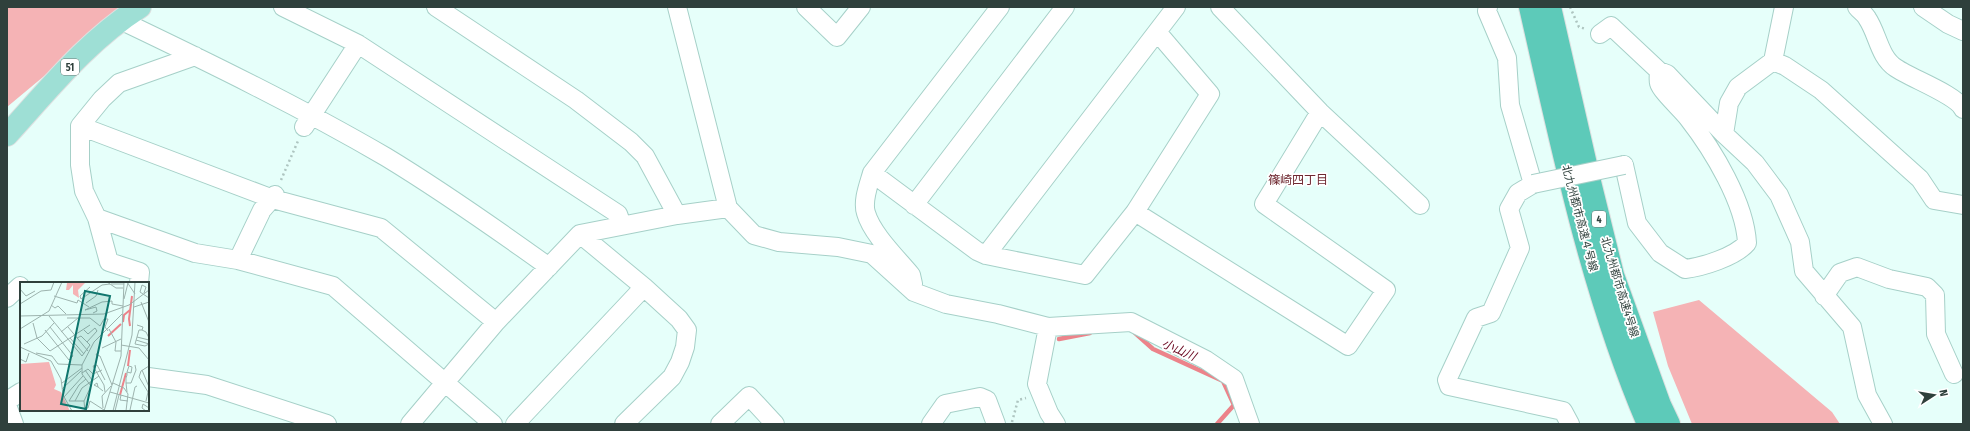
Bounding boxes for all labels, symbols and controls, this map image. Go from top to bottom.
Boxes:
road number: 51 [61,59,79,75]
street label: 北九州都市高速４号線 [1559,163,1600,273]
district label: 篠崎四丁目 [1268,173,1328,187]
road number: 4 [1592,211,1606,227]
street label: 北九州都市高速4号線 [1598,235,1641,339]
inset map [20,282,149,411]
water label: 小山川 [1160,336,1200,365]
north arrow [1914,375,1954,415]
text: N [1936,388,1950,398]

